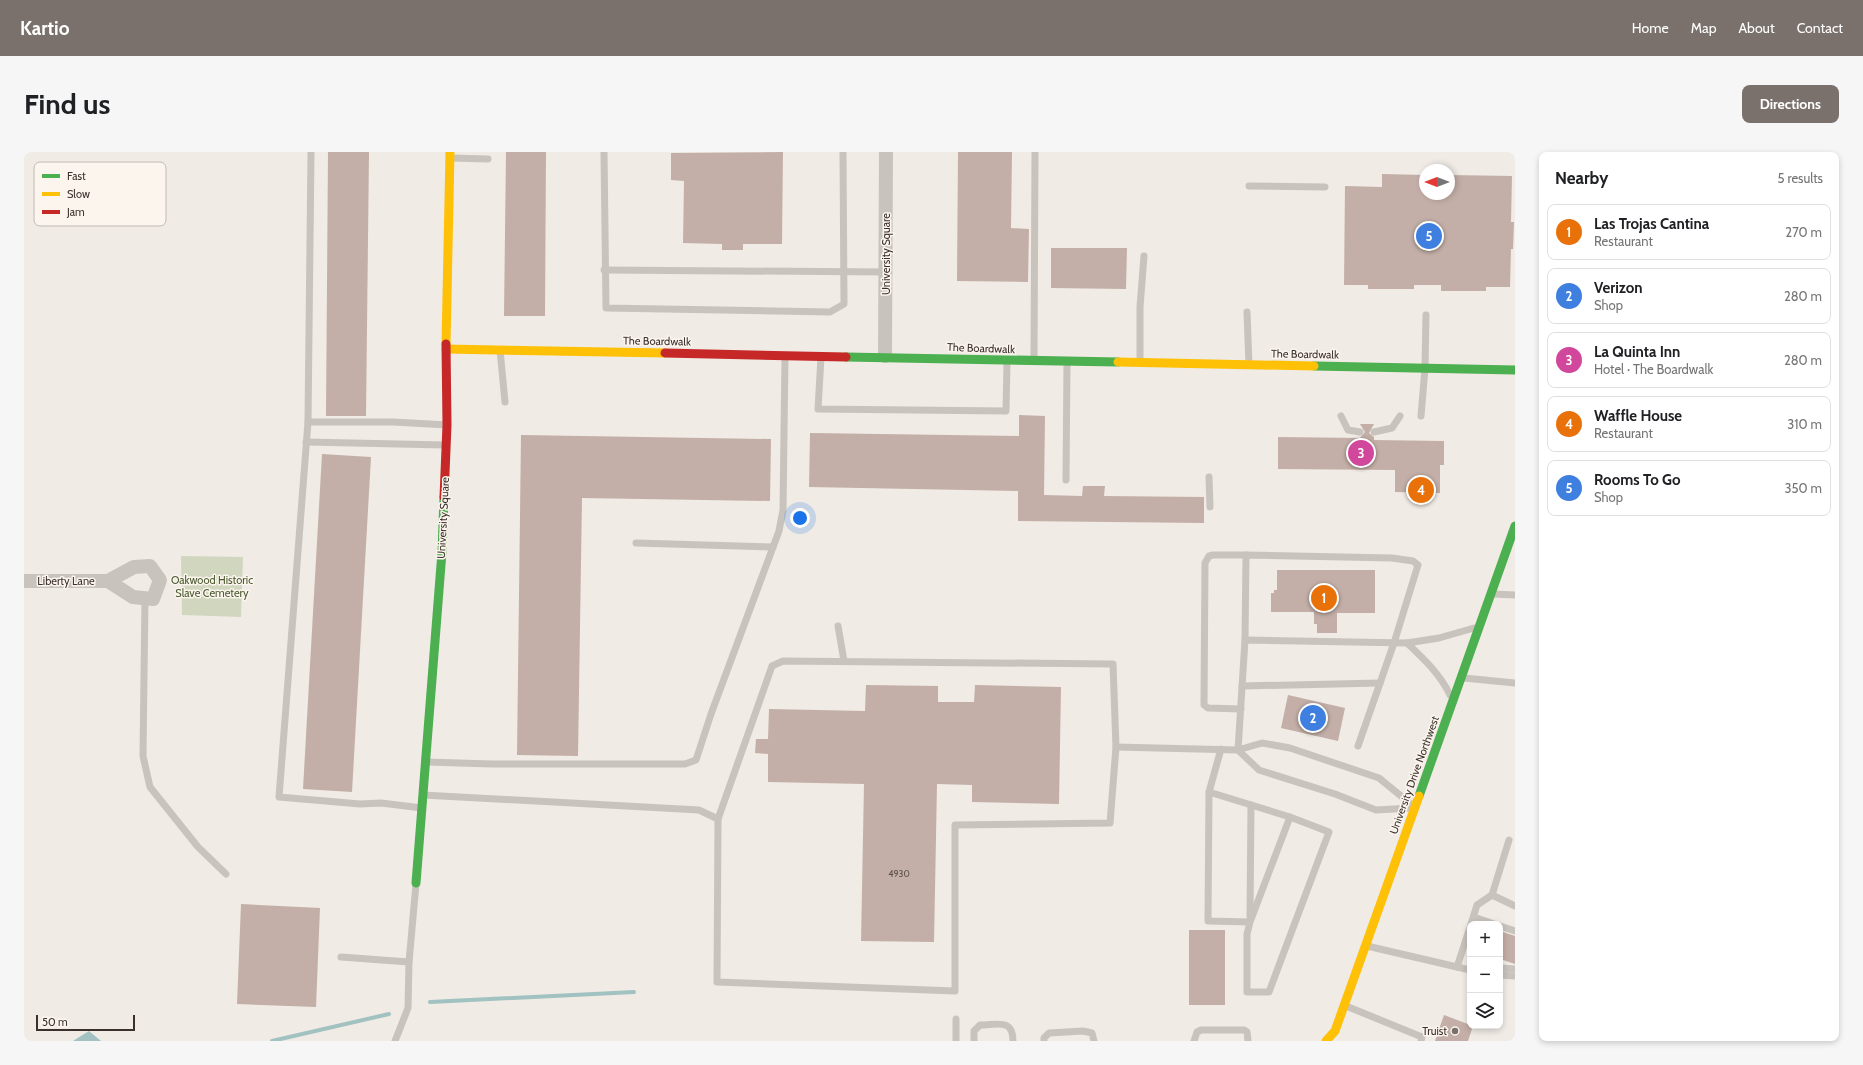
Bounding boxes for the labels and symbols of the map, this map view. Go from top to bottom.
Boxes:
legend [34,162,166,226]
north arrow [1419,164,1455,200]
text: Fast [67,169,86,183]
text: Slow [67,187,90,201]
text: Jam [66,205,85,219]
street label: University Square [879,213,893,295]
pin: 5 [1416,221,1442,251]
street label: The Boardwalk [623,333,691,349]
street label: The Boardwalk [947,340,1015,356]
street label: The Boardwalk [1271,346,1339,362]
pin: 3 [1348,438,1374,468]
pin: 4 [1408,475,1434,505]
street label: University Square [434,476,452,559]
your location [790,508,810,528]
park label: Oakwood Historic Slave Cemetery [171,573,253,600]
street label: Liberty Lane [37,574,95,588]
pin: 1 [1311,583,1337,613]
pin: 2 [1300,703,1326,733]
street label: University Drive Northwest [1386,714,1442,836]
house number: 4930 [888,868,910,879]
scale bar [36,1013,135,1032]
place label: Truist [1422,1024,1447,1038]
marker: Truist [1450,1026,1460,1036]

